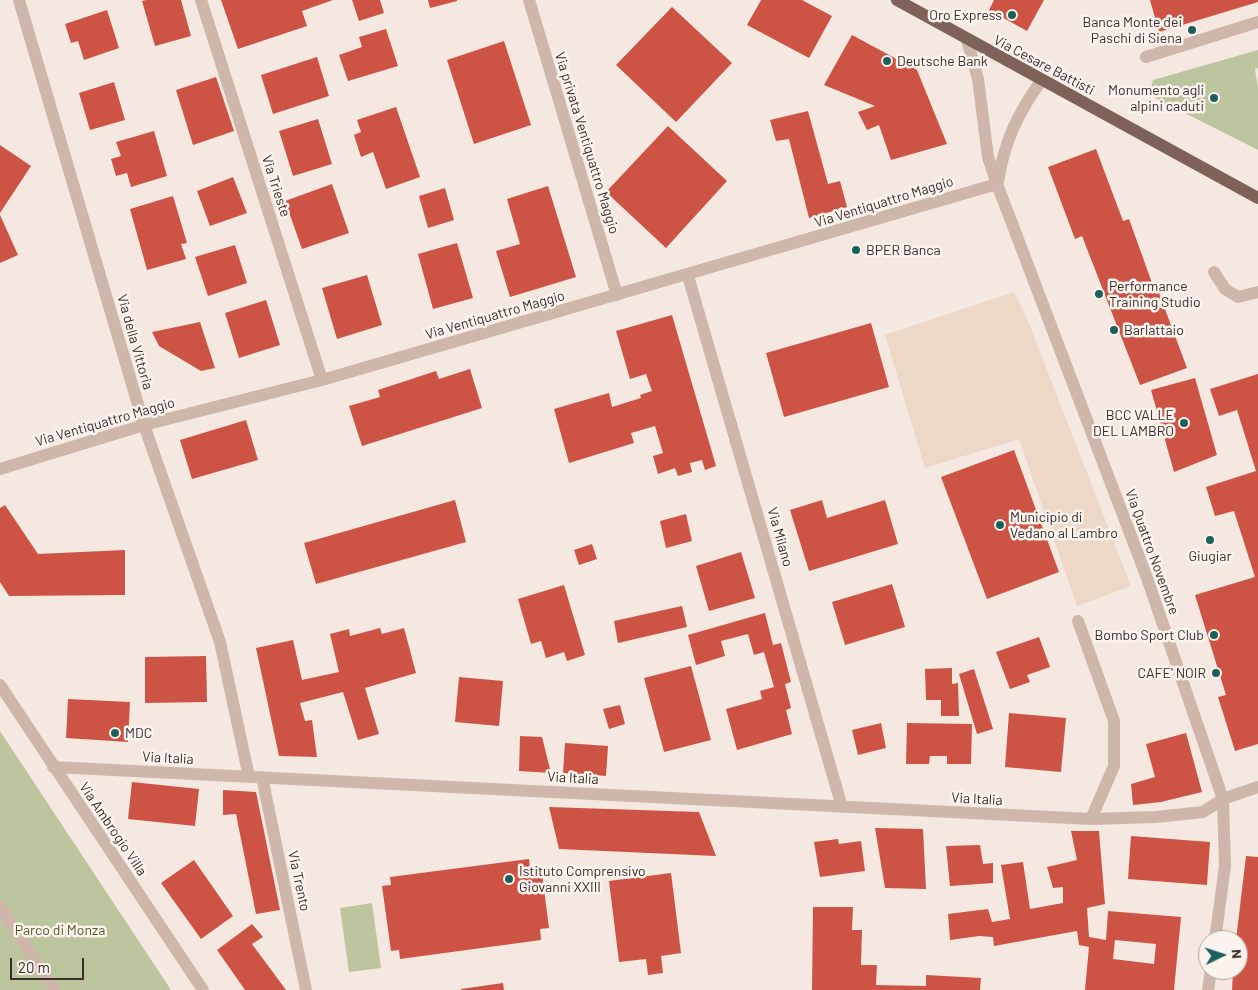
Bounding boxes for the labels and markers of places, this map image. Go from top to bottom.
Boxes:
place label: Oro Express [929,7,1002,23]
marker: Oro Express [1006,9,1018,21]
place label: Banca Monte dei Paschi di Siena [1082,14,1182,46]
marker: Banca Monte dei Paschi di Siena [1186,24,1198,36]
place label: Deutsche Bank [897,53,988,69]
marker: Deutsche Bank [881,55,893,67]
place label: Monumento agli alpini caduti [1108,82,1204,114]
marker: Monumento agli alpini caduti [1208,92,1220,104]
place label: BPER Banca [866,242,941,258]
marker: BPER Banca [850,244,862,256]
place label: Performance Training Studio [1109,278,1201,310]
marker: Performance Training Studio [1093,288,1105,300]
place label: Barlattaio [1124,322,1184,338]
marker: Barlattaio [1108,324,1120,336]
place label: BCC VALLE DEL LAMBRO [1093,407,1174,440]
marker: BCC VALLE DEL LAMBRO [1178,417,1190,429]
place label: Municipio di Vedano al Lambro [1010,509,1118,542]
marker: Municipio di Vedano al Lambro [994,519,1006,531]
marker: Giugiar [1204,534,1216,546]
place label: Giugiar [1189,548,1231,564]
place label: Bombo Sport Club [1095,627,1204,643]
marker: Bombo Sport Club [1208,629,1220,641]
place label: CAFE' NOIR [1138,665,1206,681]
marker: CAFE' NOIR [1210,667,1222,679]
place label: MDC [125,725,152,741]
marker: MDC [109,727,121,739]
place label: Istituto Comprensivo Giovanni XXIII [519,863,646,896]
marker: Istituto Comprensivo Giovanni XXIII [503,873,515,885]

